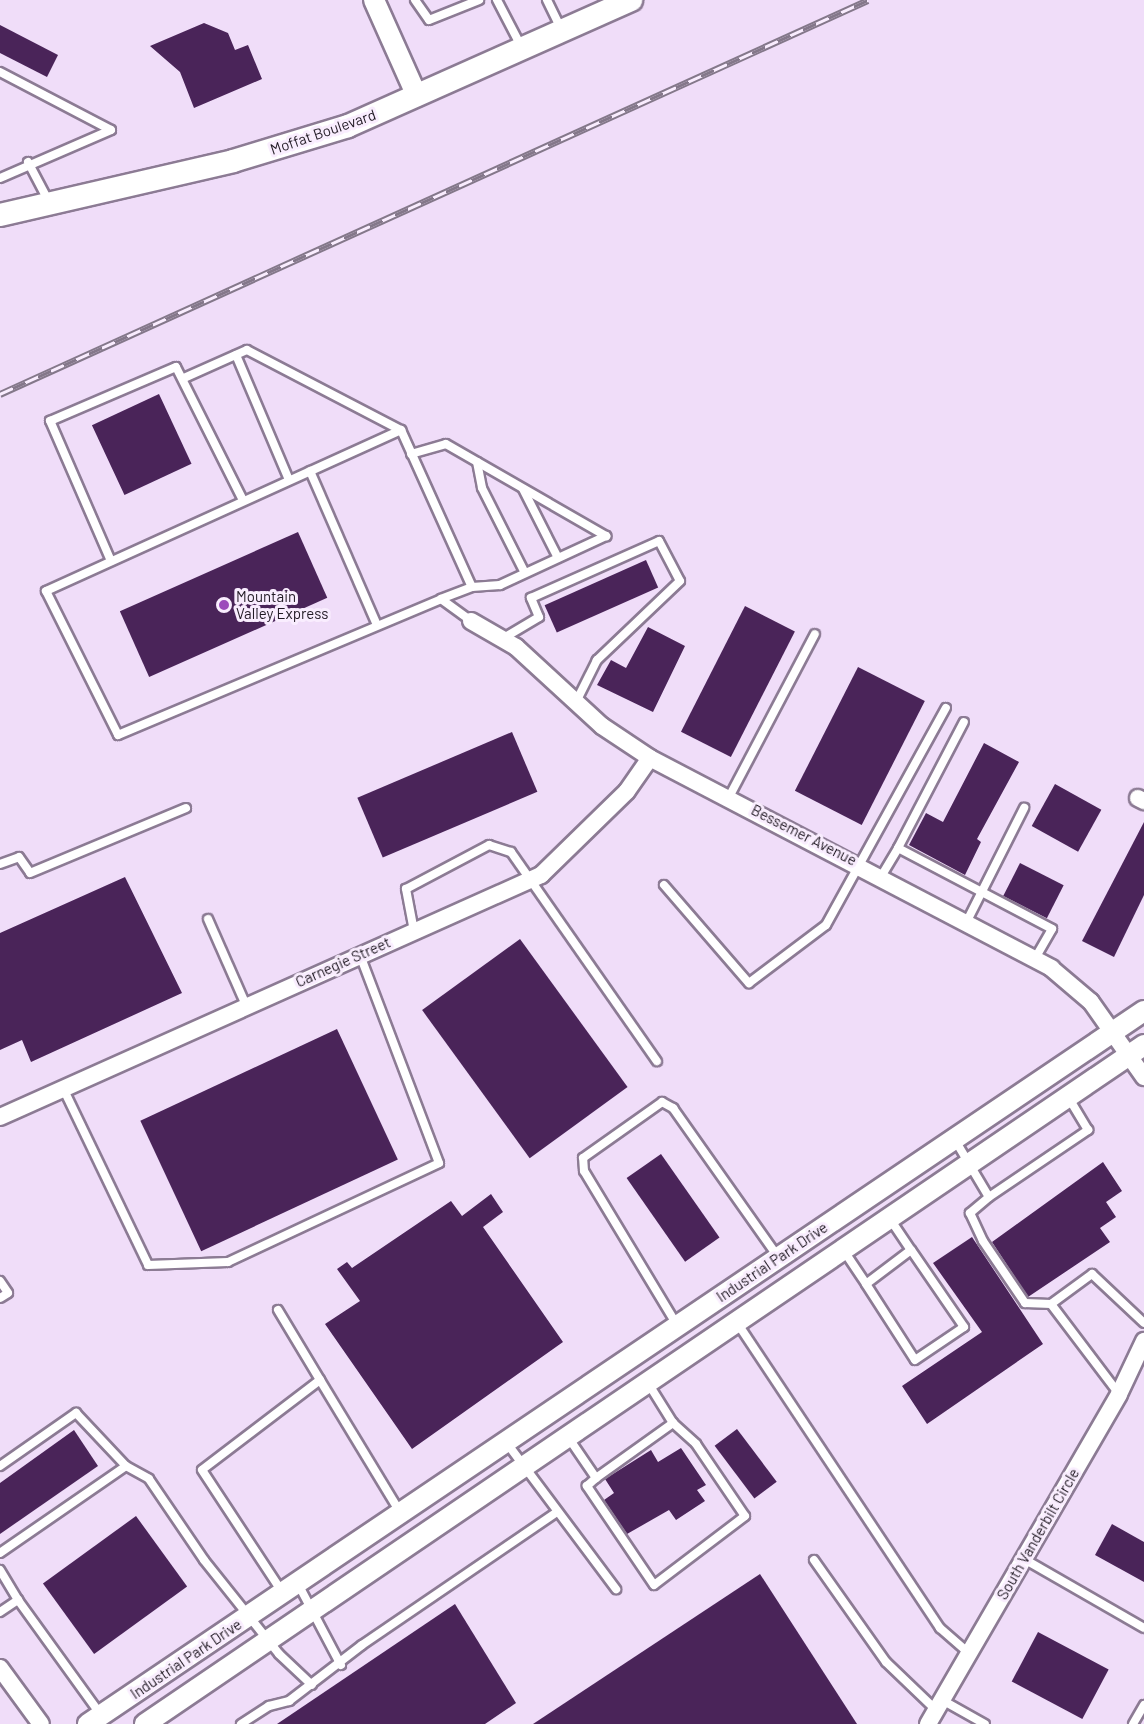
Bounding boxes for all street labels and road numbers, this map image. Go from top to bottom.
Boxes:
street label: Moffat Boulevard [268,106,378,158]
street label: Bessemer Avenue [748,801,860,869]
street label: Carnegie Street [293,933,393,991]
street label: Industrial Park Drive [713,1218,831,1306]
street label: South Vanderbilt Circle [993,1465,1083,1603]
street label: Industrial Park Drive [127,1615,245,1703]

